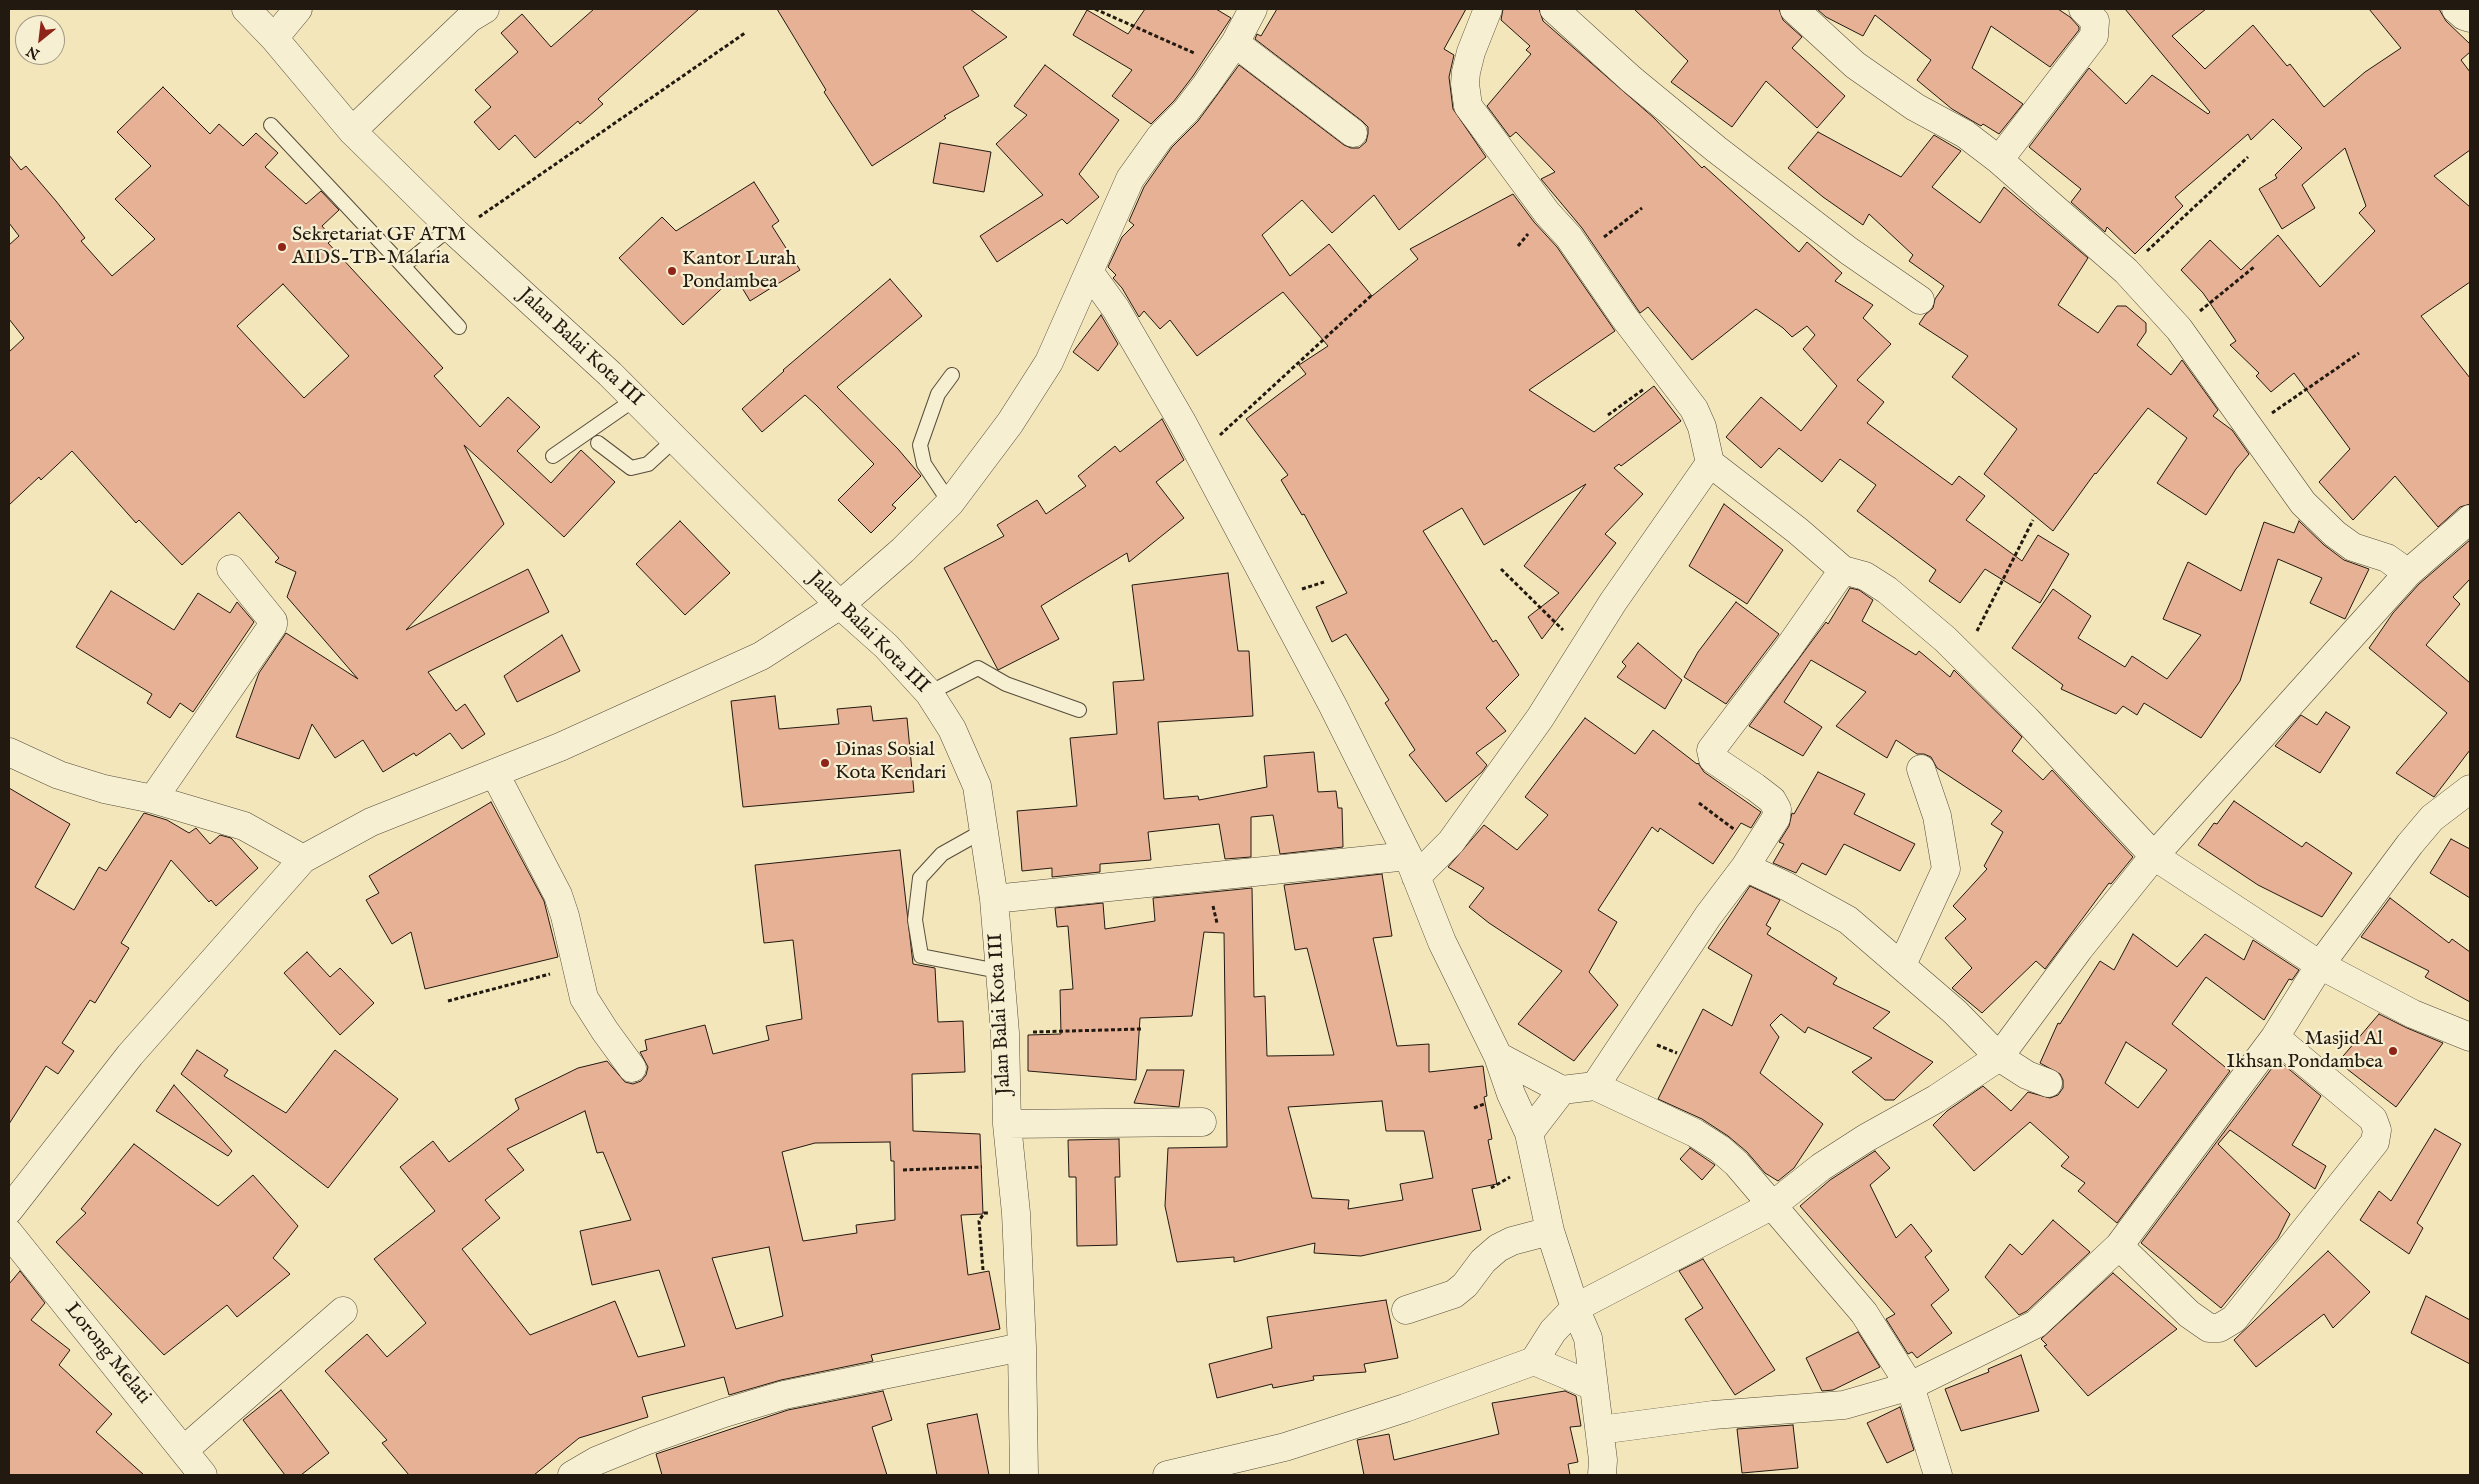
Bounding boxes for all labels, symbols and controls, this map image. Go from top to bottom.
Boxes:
north arrow [15,15,65,65]
text: N [24,41,43,63]
place label: Sekretariat GF ATM AIDS-TB-Malaria [292,224,466,271]
marker: Sekretariat GF ATM AIDS-TB-Malaria [276,241,288,253]
place label: Kantor Lurah Pondambea [682,248,796,295]
marker: Kantor Lurah Pondambea [666,265,678,277]
street label: Jalan Balai Kota III [513,284,647,412]
street label: Jalan Balai Kota III [802,567,934,699]
place label: Dinas Sosial Kota Kendari [835,739,946,786]
marker: Dinas Sosial Kota Kendari [819,757,831,769]
street label: Jalan Balai Kota III [985,932,1017,1096]
place label: Masjid Al Ikhsan Pondambea [2227,1028,2383,1075]
marker: Masjid Al Ikhsan Pondambea [2387,1045,2399,1057]
street label: Lorong Melati [59,1299,155,1409]

